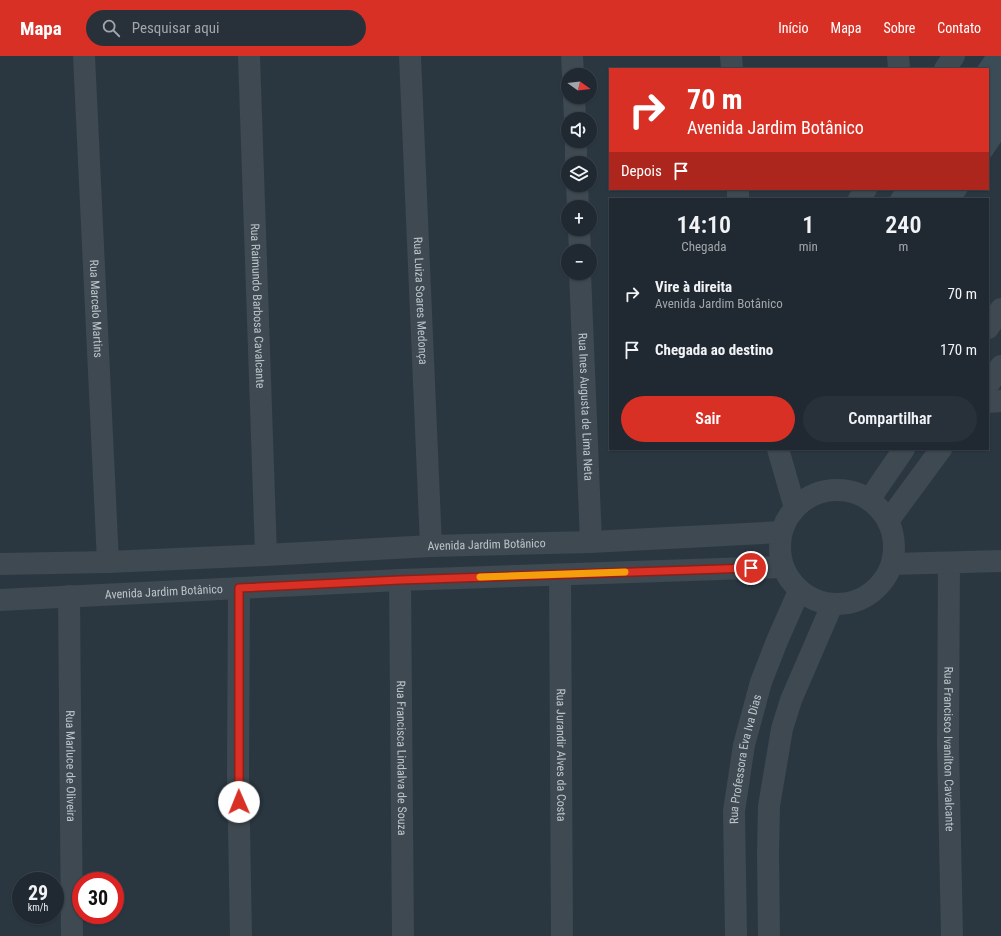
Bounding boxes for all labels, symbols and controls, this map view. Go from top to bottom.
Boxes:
search box [86,10,366,46]
text: Mapa [20,17,62,40]
icon: search [100,17,122,39]
text: Pesquisar aqui [132,19,219,37]
text: Início [778,20,809,36]
text: Mapa [831,20,861,36]
text: Sobre [883,20,915,36]
text: Contato [937,20,981,36]
north arrow [561,68,597,104]
map controls [561,68,597,280]
text: 70 m [687,83,743,116]
icon: right [621,84,673,136]
button: sound [561,112,597,148]
text: Avenida Jardim Botânico [687,117,864,138]
button: layers [561,156,597,192]
icon: arrive [670,160,692,182]
text: Depois [621,162,662,180]
button: + [561,200,597,236]
text: 14:10 [677,211,731,239]
text: 1 [802,211,814,239]
text: 240 [885,211,921,239]
street label: Rua Raimundo Barbosa Cavalcante [248,223,267,389]
street label: Rua Luiza Soares Medonça [411,237,430,365]
text: Chegada [681,239,726,254]
text: min [799,239,818,254]
text: m [898,239,908,254]
button: − [561,244,597,280]
street label: Rua Marcelo Martins [87,259,105,358]
text: Vire à direita [655,278,732,296]
icon: right [621,283,643,305]
text: 70 m [947,285,977,303]
text: Avenida Jardim Botânico [655,296,783,311]
street label: Rua Ines Augusta de Lima Neta [575,333,596,481]
icon: arrive [621,339,643,361]
text: Chegada ao destino [655,341,773,359]
text: 170 m [940,341,977,359]
button: Sair [621,396,795,442]
button: Compartilhar [803,396,977,442]
street label: Avenida Jardim Botânico [427,536,546,553]
pin [734,551,768,585]
icon: arrive [740,557,762,579]
street label: Avenida Jardim Botânico [104,582,223,602]
street label: Rua Francisco Ivanílton Cavalcante [941,666,957,832]
street label: Rua Francisca Lindalva de Souza [394,680,409,836]
street label: Rua Jurandir Alves da Costa [554,688,568,822]
street label: Rua Professora Eva Iva Dias [727,693,764,824]
street label: Rua Marluce de Oliveira [63,710,78,822]
position arrow [218,781,260,823]
speed limit sign: 30 [72,872,124,924]
text: 29 [28,881,48,905]
text: km/h [28,902,48,913]

